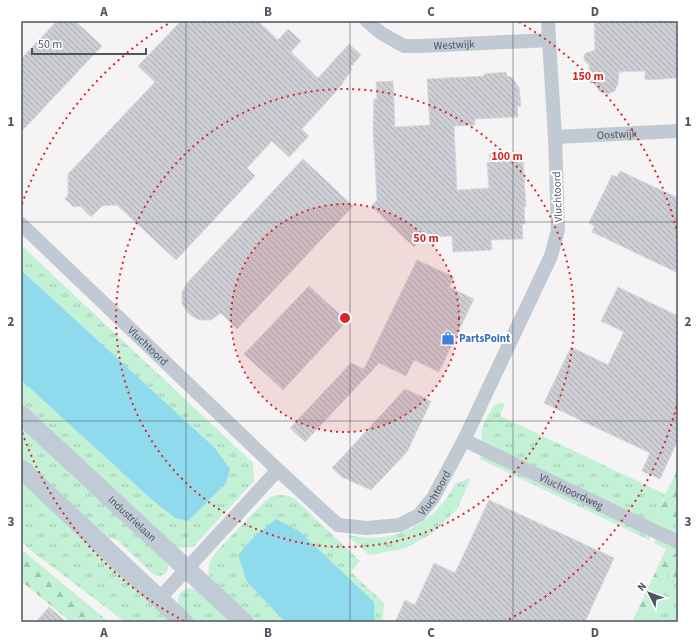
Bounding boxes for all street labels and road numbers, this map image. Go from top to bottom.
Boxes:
street label: Westwijk [433,36,476,53]
street label: Oostwijk [597,126,638,143]
street label: Vluchtoord [549,171,566,223]
street label: Vluchtoord [124,323,171,369]
street label: Vluchtoord [415,468,454,519]
street label: Vluchtoordweg [537,470,606,514]
street label: Industrielaan [105,492,160,545]

